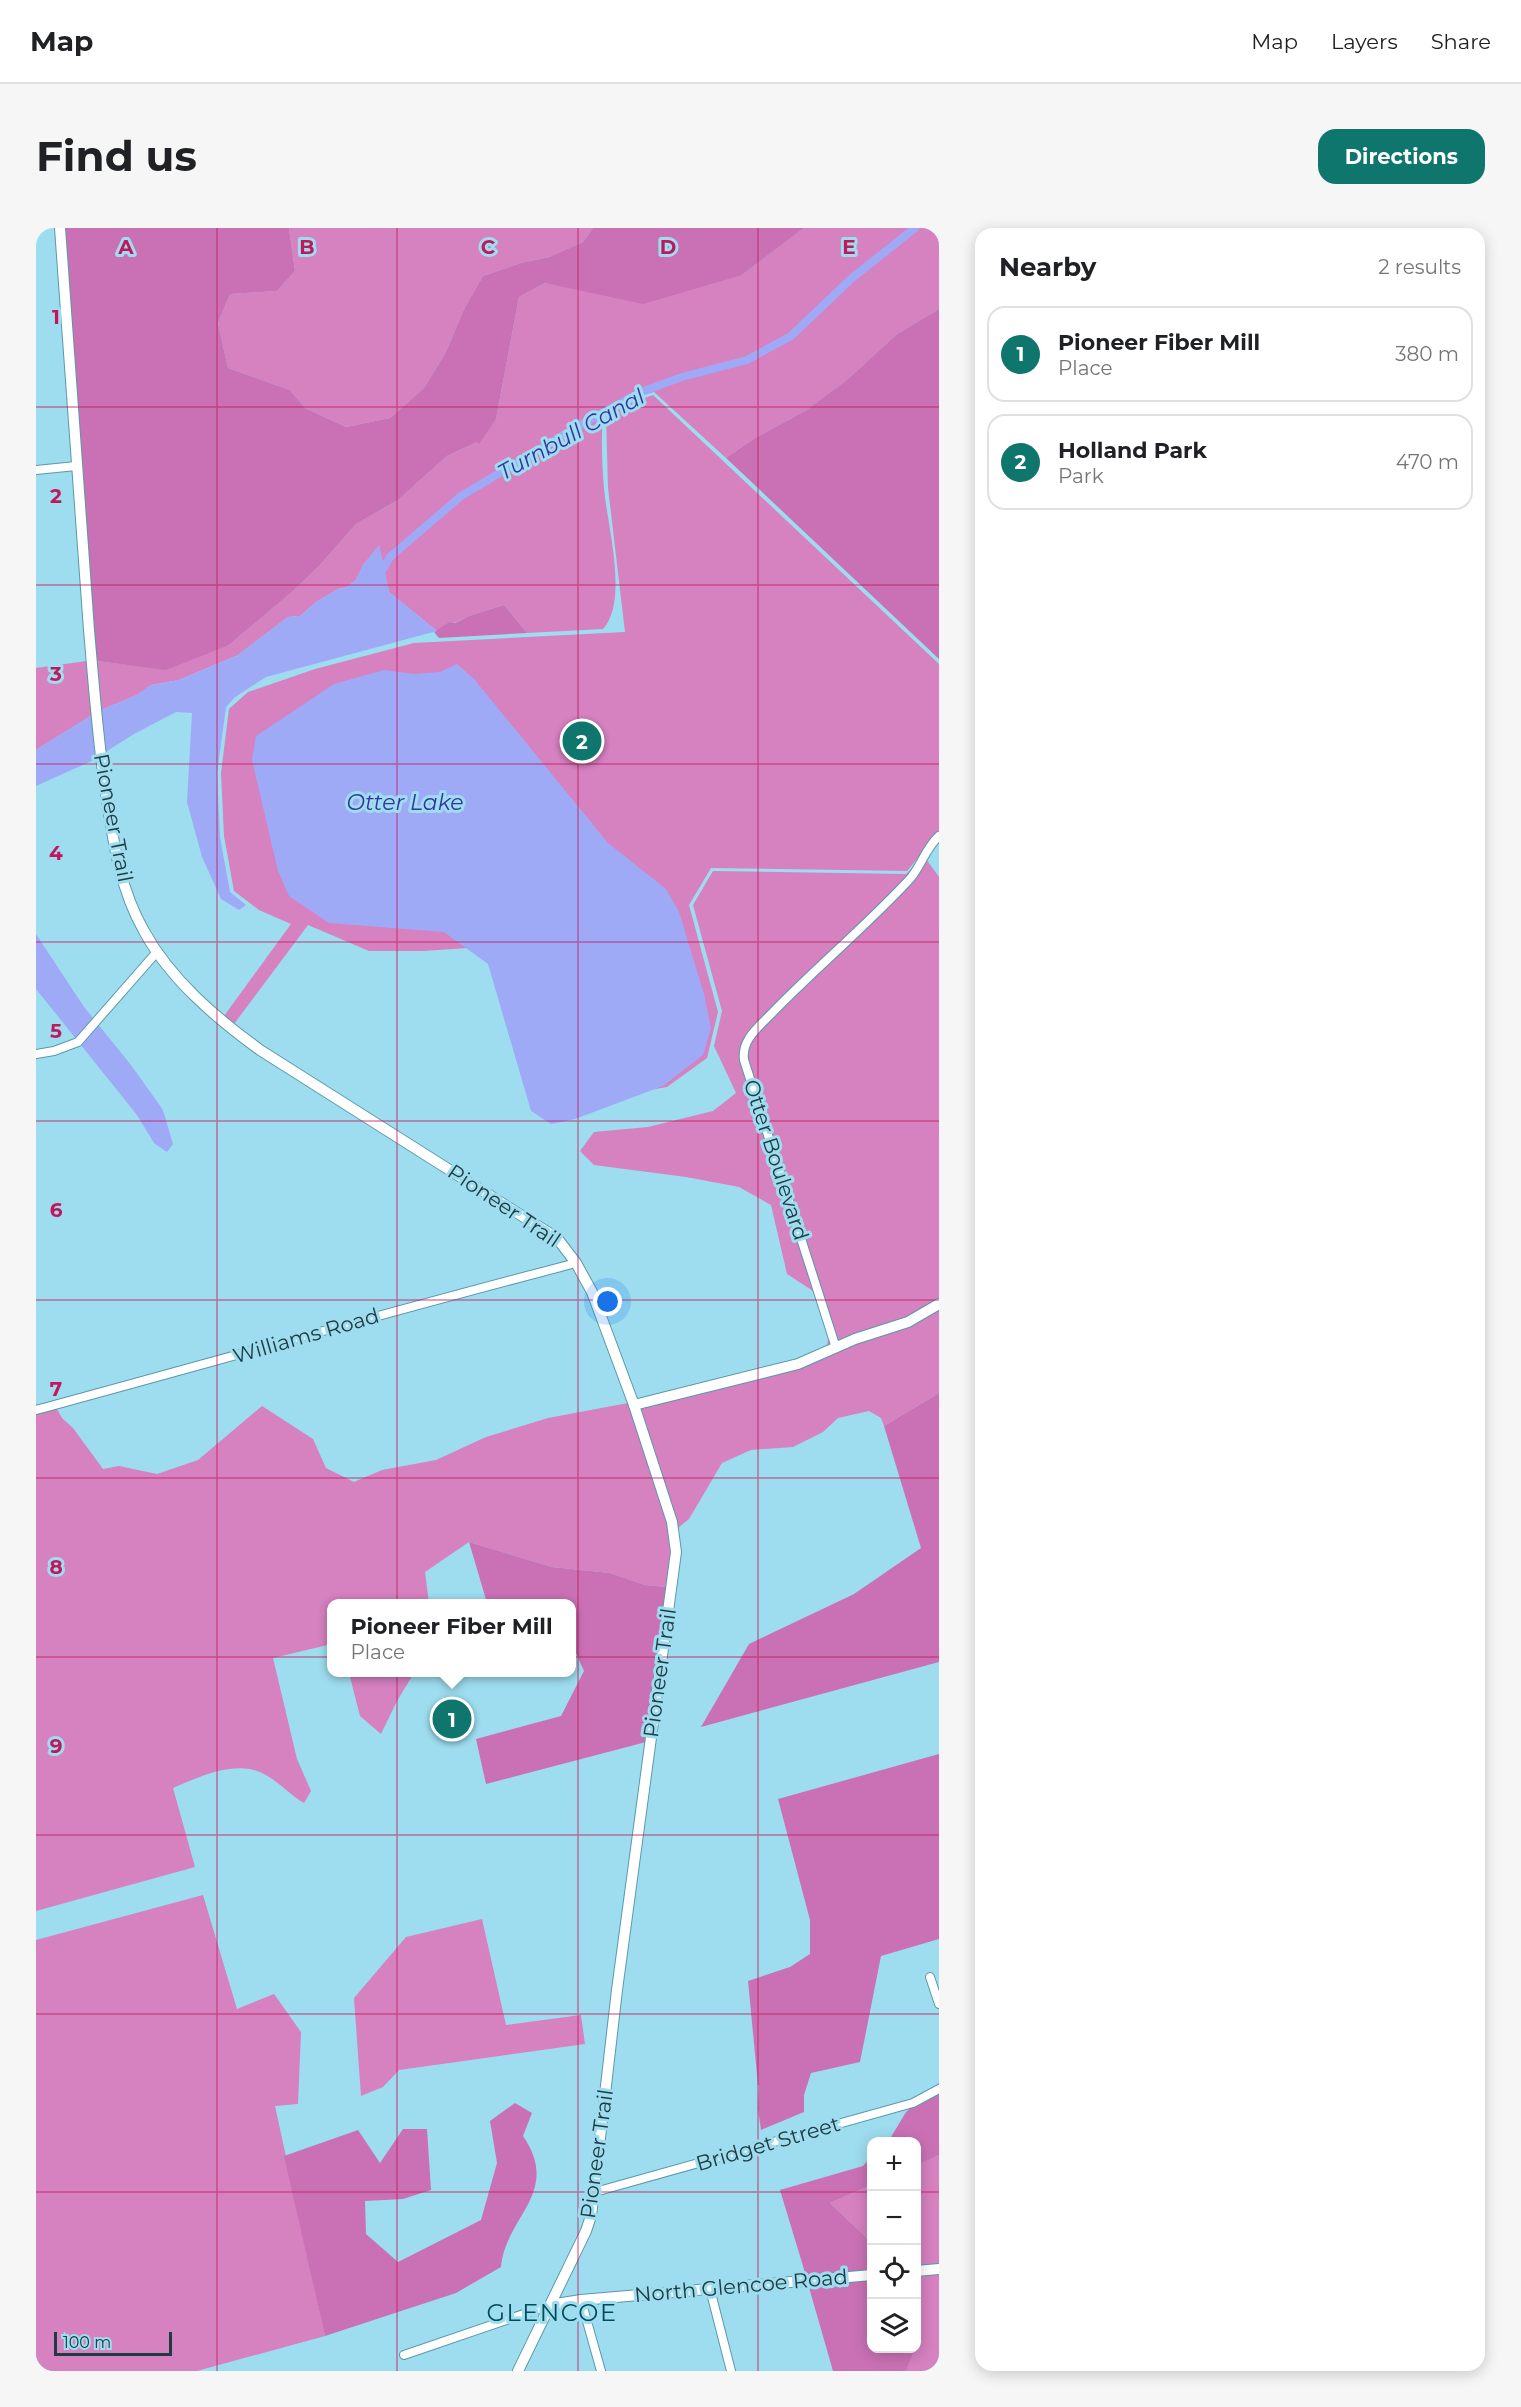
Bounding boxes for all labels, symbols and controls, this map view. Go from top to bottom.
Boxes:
text: Map [30,24,93,58]
text: Map [1251,29,1298,54]
text: Layers [1331,29,1398,54]
text: Share [1431,29,1491,54]
button: Directions [1318,129,1485,184]
text: Find us [36,130,197,182]
text: A [117,235,134,259]
text: B [299,235,315,259]
text: C [481,235,496,259]
text: D [660,235,676,259]
text: E [842,235,856,259]
text: Nearby [999,251,1096,283]
text: 2 results [1378,255,1461,279]
text: 1 [52,305,60,329]
text: Pioneer Fiber Mill [1058,329,1260,356]
text: 1 [1017,342,1024,366]
text: 380 m [1395,342,1459,366]
text: Place [1058,356,1113,380]
water label: Turnbull Canal [493,383,650,486]
text: Holland Park [1058,437,1207,464]
text: 2 [1015,450,1026,474]
text: 470 m [1396,450,1459,474]
text: Park [1058,464,1104,488]
text: 2 [50,484,62,508]
text: 3 [49,662,62,686]
pin: 2 [562,718,602,764]
street label: Pioneer Trail [89,752,138,884]
water label: Otter Lake [346,789,464,816]
text: 4 [49,841,63,865]
text: 5 [50,1019,62,1043]
street label: Otter Boulevard [739,1076,814,1243]
street label: Pioneer Trail [443,1159,565,1252]
text: 6 [50,1198,63,1222]
your location [593,1287,622,1316]
street label: Williams Road [230,1303,382,1368]
text: 7 [50,1377,62,1401]
text: 8 [49,1555,63,1579]
popup [327,1599,576,1677]
street label: Pioneer Trail [638,1607,681,1739]
text: Pioneer Fiber Mill [350,1613,553,1640]
text: Place [350,1640,405,1664]
pin: 1 [432,1696,472,1742]
text: 9 [50,1734,62,1758]
street label: Pioneer Trail [575,2088,618,2220]
street label: Bridget Street [693,2111,843,2176]
map controls [867,2137,921,2353]
button: + [867,2137,921,2191]
button: − [867,2191,921,2245]
button: locate [867,2245,921,2299]
street label: North Glencoe Road [633,2264,849,2307]
district label: GLENCOE [486,2298,618,2327]
button: layers [867,2299,921,2353]
scale bar [54,2329,172,2356]
text: 100 m [63,2333,111,2352]

